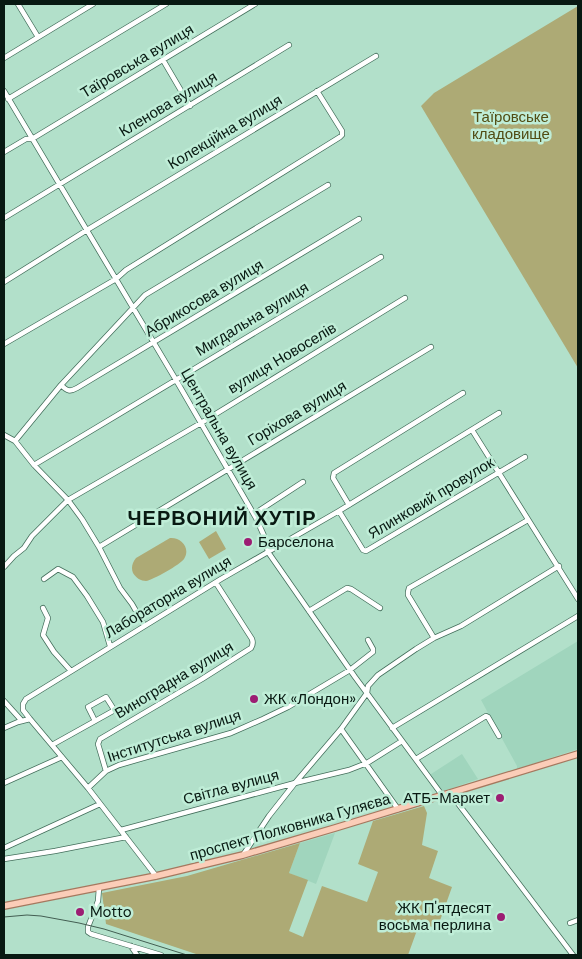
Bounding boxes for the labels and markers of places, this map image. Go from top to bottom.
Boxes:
place label: Барселона [258,532,334,552]
marker: Барселона [242,536,254,548]
place label: ЖК «Лондон» [264,689,356,709]
marker: ЖК «Лондон» [248,693,260,705]
place label: АТБ-Маркет [403,788,490,808]
marker: АТБ-Маркет [494,792,506,804]
place label: ЖК П'ятдесят восьма перлина [379,898,492,935]
place label: Motto [90,902,132,922]
marker: Motto [74,906,86,918]
marker: ЖК П'ятдесят восьма перлина [495,911,507,923]

